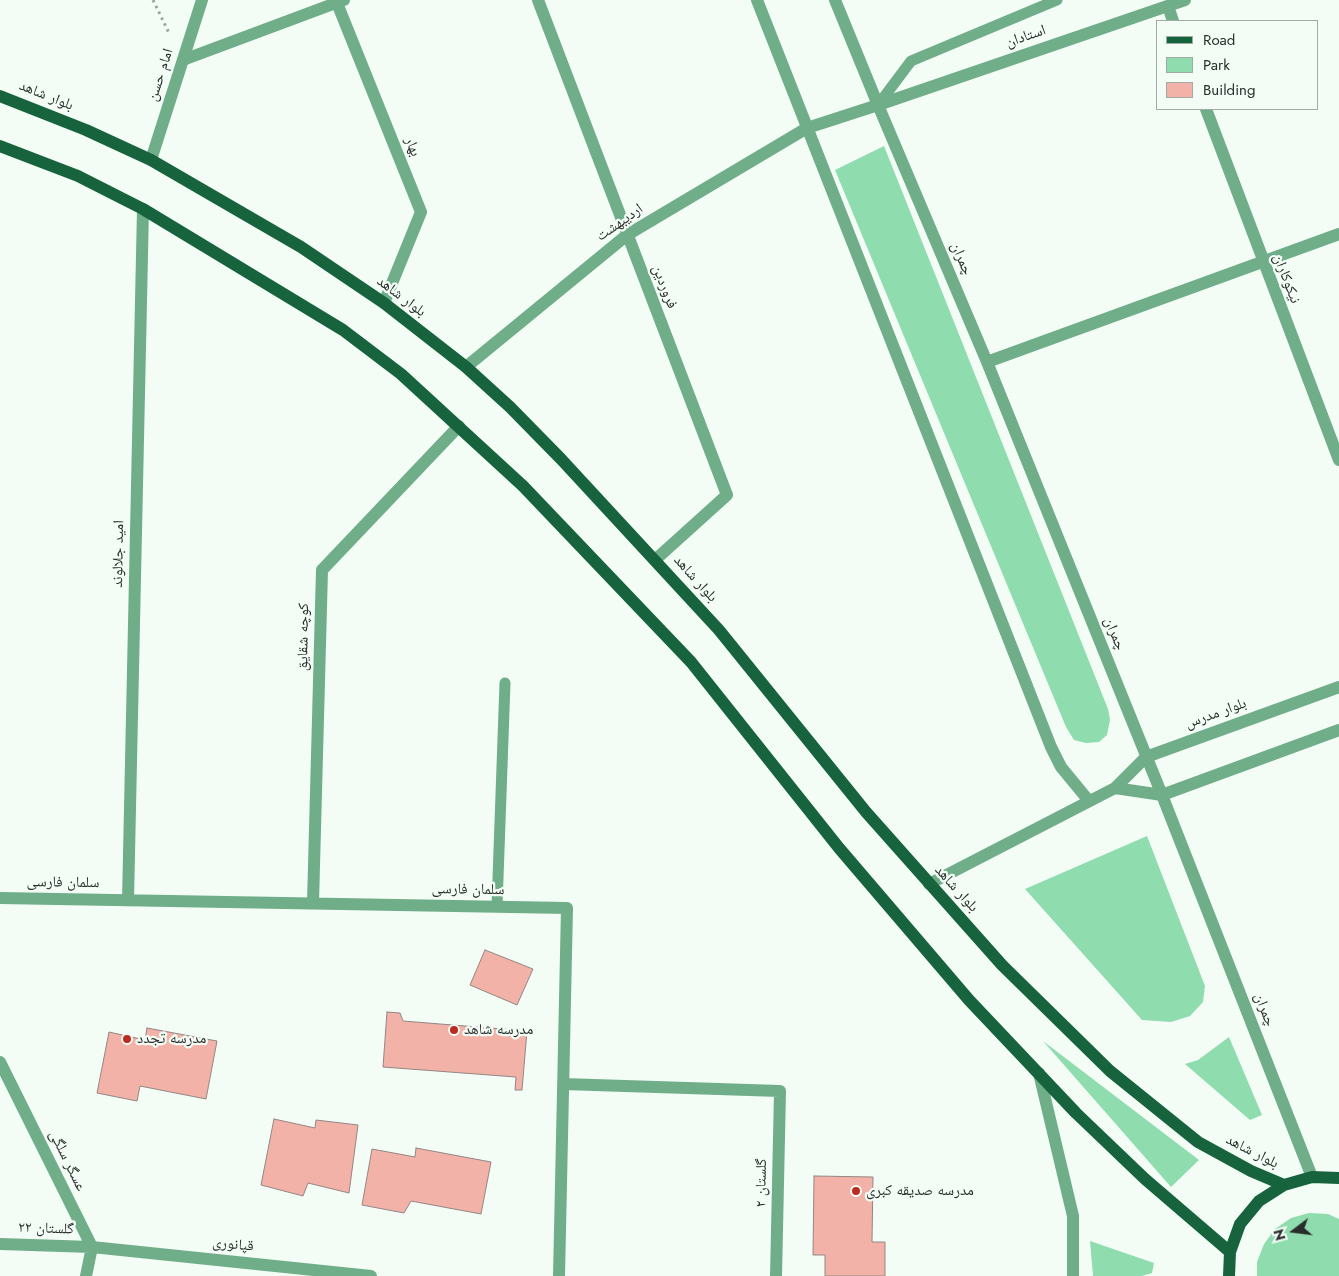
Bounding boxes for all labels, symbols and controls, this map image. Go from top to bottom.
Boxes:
legend [1156,20,1319,110]
street label: استادان [1004,22,1048,52]
text: Road [1203,29,1235,51]
street label: امام حسن [144,46,178,104]
text: Park [1203,54,1230,76]
street label: بلوار شاهد [16,77,76,115]
text: Building [1203,79,1255,101]
street label: بهار [400,135,424,159]
street label: اردیبهشت [593,200,647,246]
street label: چمران [946,240,976,278]
street label: نیکوکاران [1268,252,1304,306]
street label: فروردین [647,263,681,311]
street label: بلوار شاهد [373,273,429,321]
street label: امید جلالوند [109,520,129,588]
street label: بلوار شاهد [669,552,721,606]
street label: کوچه شقایق [294,603,314,671]
street label: چمران [1099,615,1129,653]
street label: بلوار مدرس [1183,695,1249,733]
street label: بلوار شاهد [930,862,982,916]
street label: سلمان فارسی [26,873,100,893]
street label: سلمان فارسی [431,880,505,900]
street label: چمران [1249,991,1279,1029]
place label: مدرسه شاهد [464,1021,533,1039]
marker: مدرسه شاهد [448,1024,460,1036]
place label: مدرسه تجدد [137,1030,206,1048]
marker: مدرسه تجدد [121,1033,133,1045]
street label: عسگر سلگی [45,1128,89,1194]
street label: بلوار شاهد [1222,1131,1282,1173]
street label: گلستان ۲ [753,1158,771,1208]
place label: مدرسه صدیقه کبری [866,1182,974,1200]
marker: مدرسه صدیقه کبری [850,1185,862,1197]
north arrow [1269,1206,1319,1256]
street label: گلستان ۲۲ [18,1219,74,1239]
text: N [1268,1227,1291,1243]
street label: قپانوری [211,1234,255,1256]

